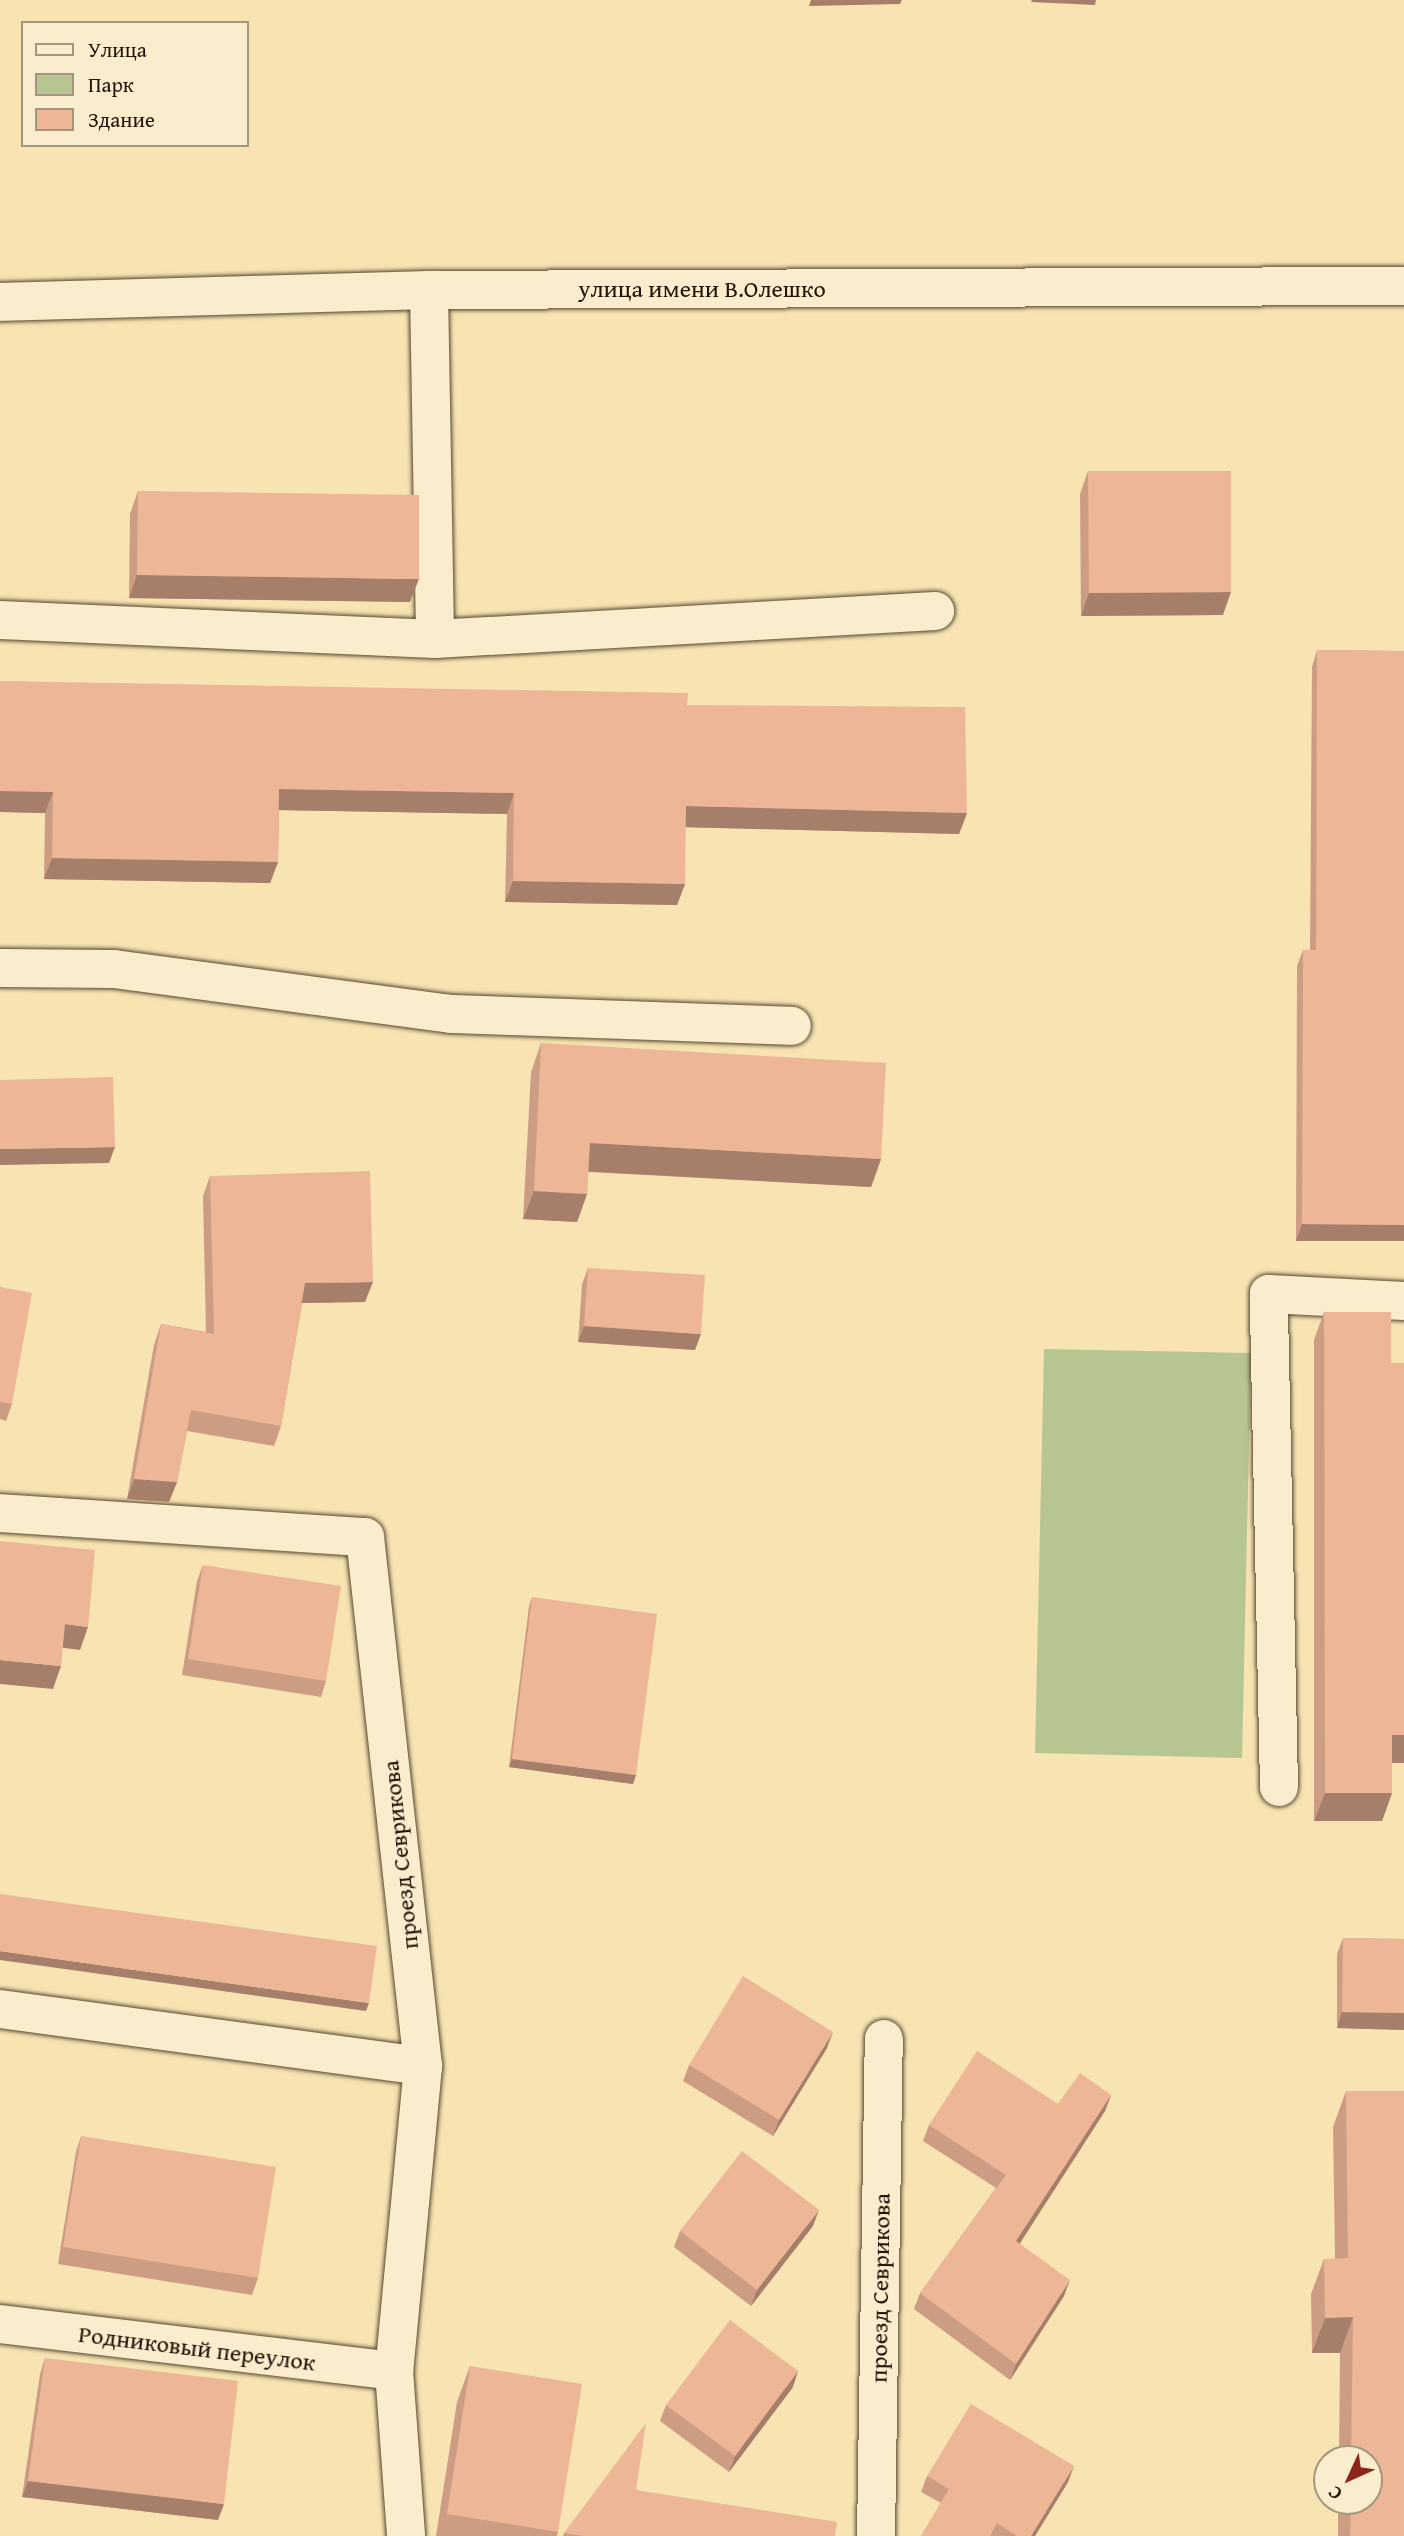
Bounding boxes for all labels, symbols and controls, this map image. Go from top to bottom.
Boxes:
legend [21,21,248,147]
text: Улица [88,34,147,65]
text: Парк [88,69,134,100]
text: Здание [88,104,155,135]
street label: улица имени В.Олешко [578,275,826,303]
street label: проезд Севрикова [376,1759,424,1951]
street label: проезд Севрикова [864,2193,896,2383]
street label: Родниковый переулок [77,2319,317,2377]
north arrow [1313,2445,1383,2515]
text: С [1321,2480,1348,2507]

